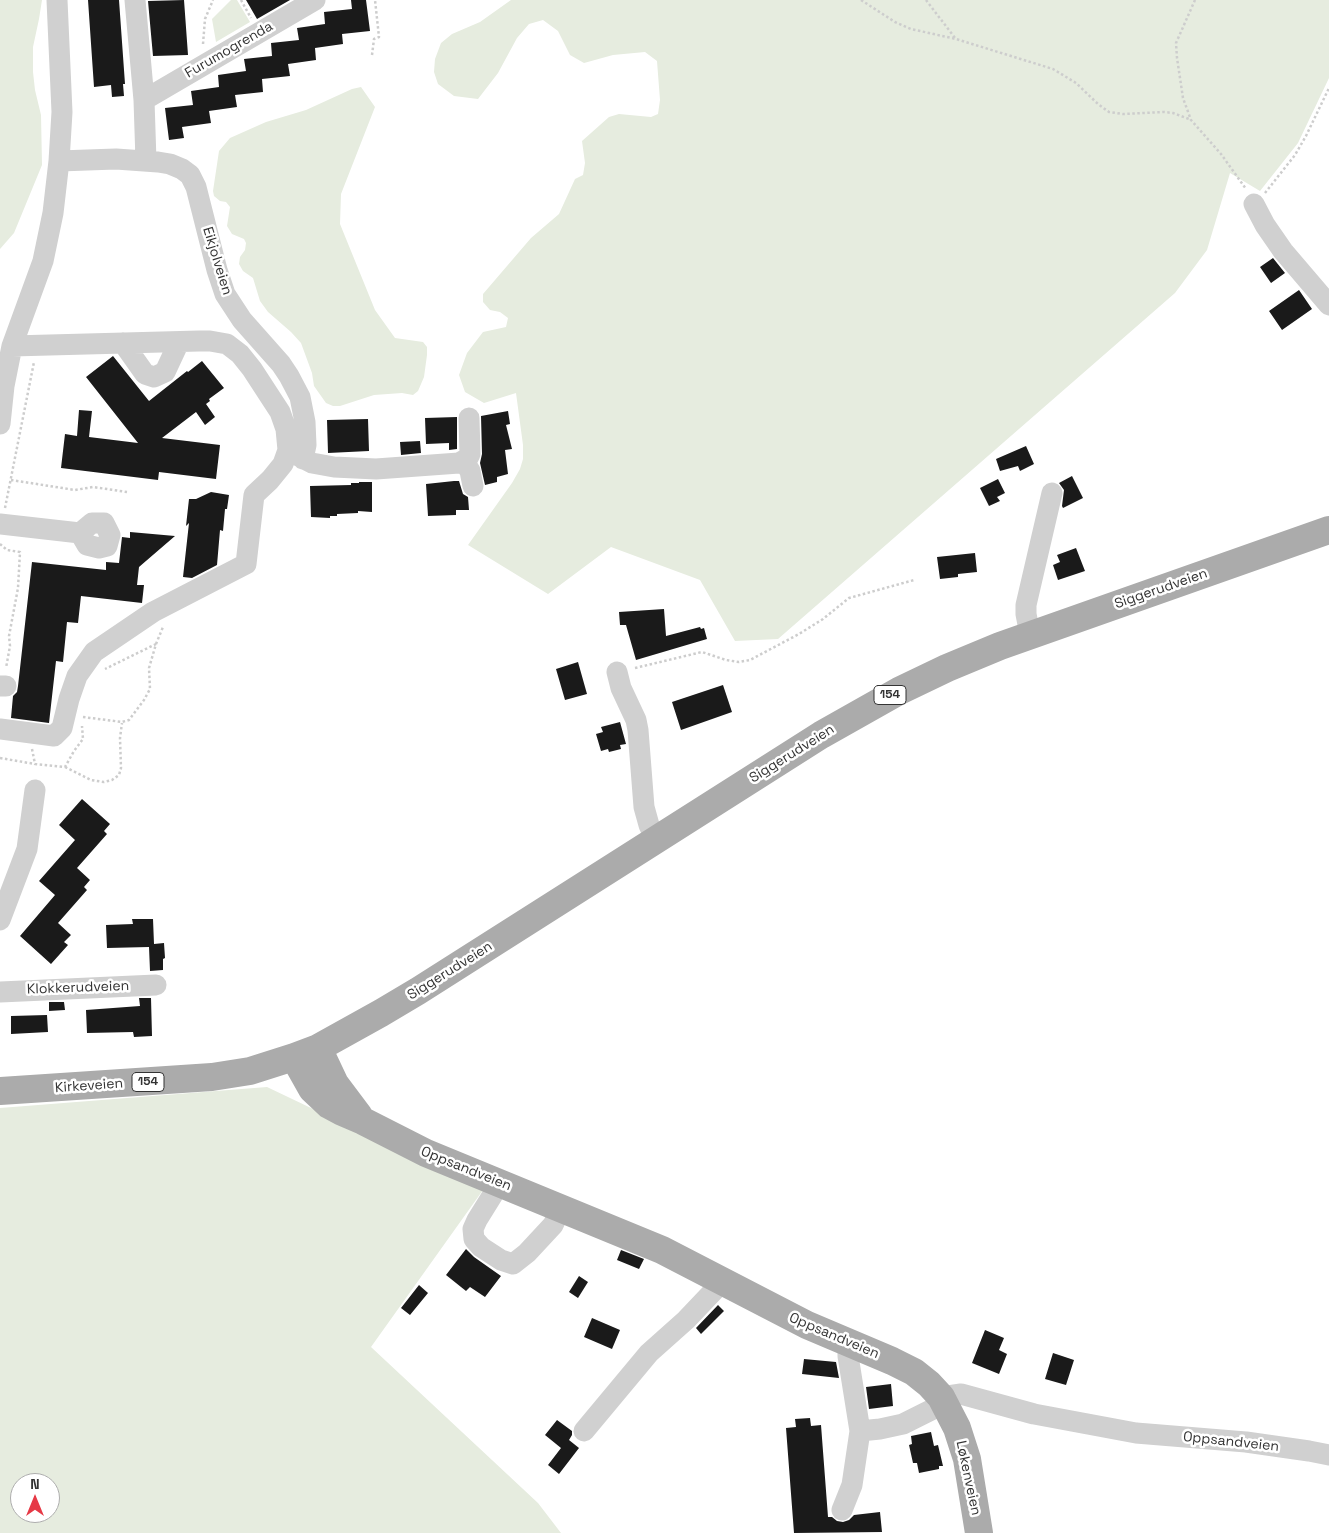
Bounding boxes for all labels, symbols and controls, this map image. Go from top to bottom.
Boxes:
street label: Furumogrenda [182,18,276,82]
street label: Eikjolveien [199,225,235,297]
street label: Siggerudveien [1112,565,1210,613]
road number: 154 [874,686,906,704]
street label: Siggerudveien [746,721,838,787]
street label: Siggerudveien [404,938,496,1004]
street label: Klokkerudveien [27,978,129,998]
road number: 154 [132,1072,164,1092]
street label: Kirkeveien [54,1075,124,1097]
street label: Oppsandveien [418,1143,514,1195]
street label: Oppsandveien [786,1309,882,1363]
street label: Oppsandveien [1182,1429,1280,1455]
street label: Løkenveien [952,1439,984,1517]
north arrow [10,1473,60,1523]
text: N [30,1475,40,1493]

